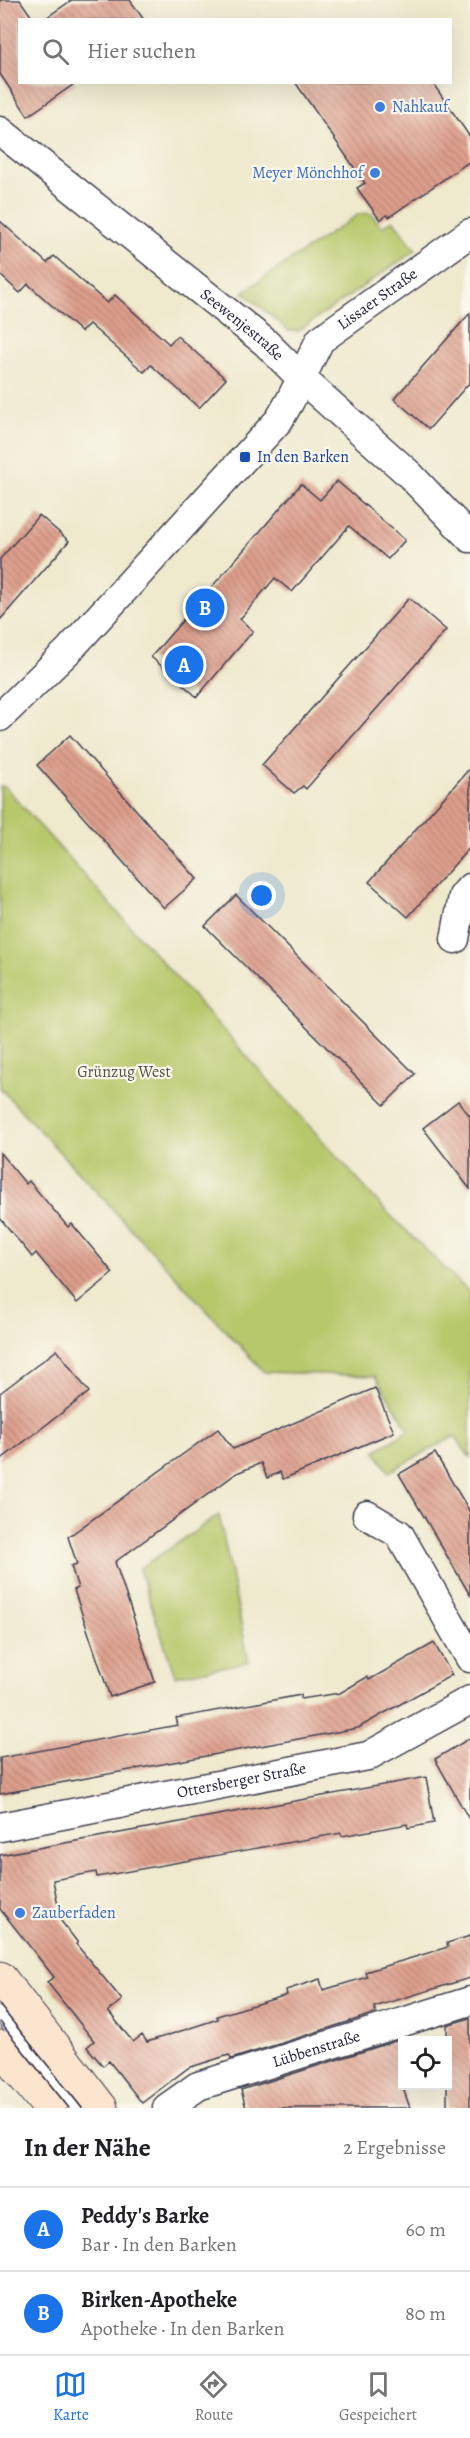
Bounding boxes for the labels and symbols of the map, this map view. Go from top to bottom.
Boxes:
place label: Nahkauf [392,96,451,118]
marker: Nahkauf [373,100,387,114]
place label: Meyer Mönchhof [252,162,366,184]
marker: Meyer Mönchhof [368,166,382,180]
street label: Lissaer Straße [333,263,422,335]
street label: Seewenjestraße [196,284,289,366]
place label: In den Barken [257,446,349,468]
marker: In den Barken [238,450,252,464]
pin: B [186,586,224,630]
pin: A [164,642,204,688]
your location [247,881,276,910]
park label: Grünzug West [77,1061,171,1083]
street label: Ottersberger Straße [175,1757,308,1804]
place label: Zauberfaden [32,1902,116,1924]
marker: Zauberfaden [13,1906,27,1920]
street label: Lübbenstraße [270,2025,363,2073]

